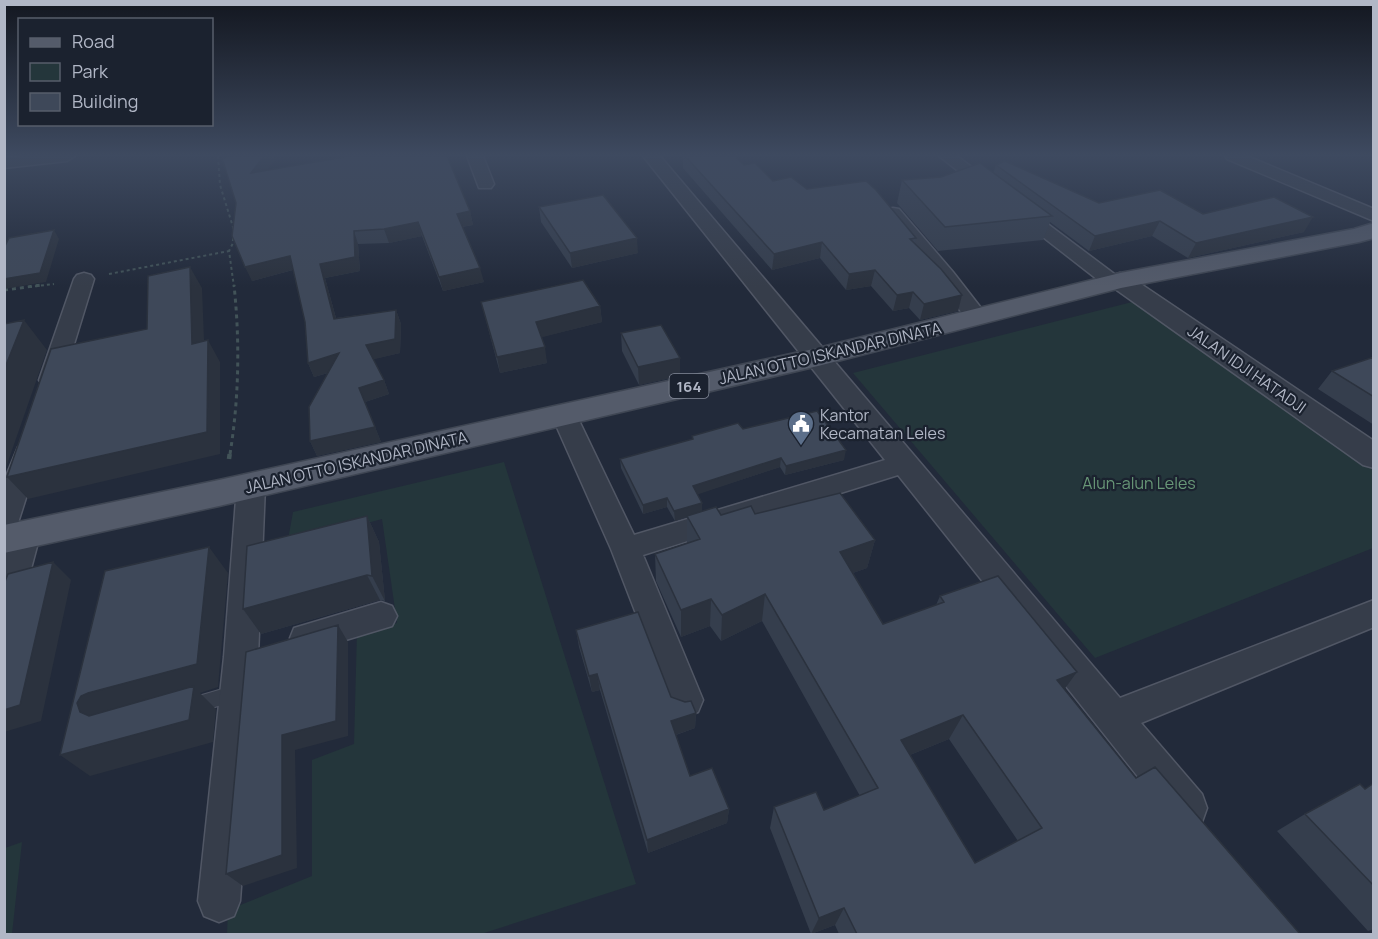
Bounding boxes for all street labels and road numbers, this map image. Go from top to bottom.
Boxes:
street label: JALAN OTTO ISKANDAR DINATA [717,317,943,389]
street label: JALAN IDJI HATADJI [1183,320,1311,418]
road number: 164 [670,374,708,398]
street label: JALAN OTTO ISKANDAR DINATA [243,426,469,498]

